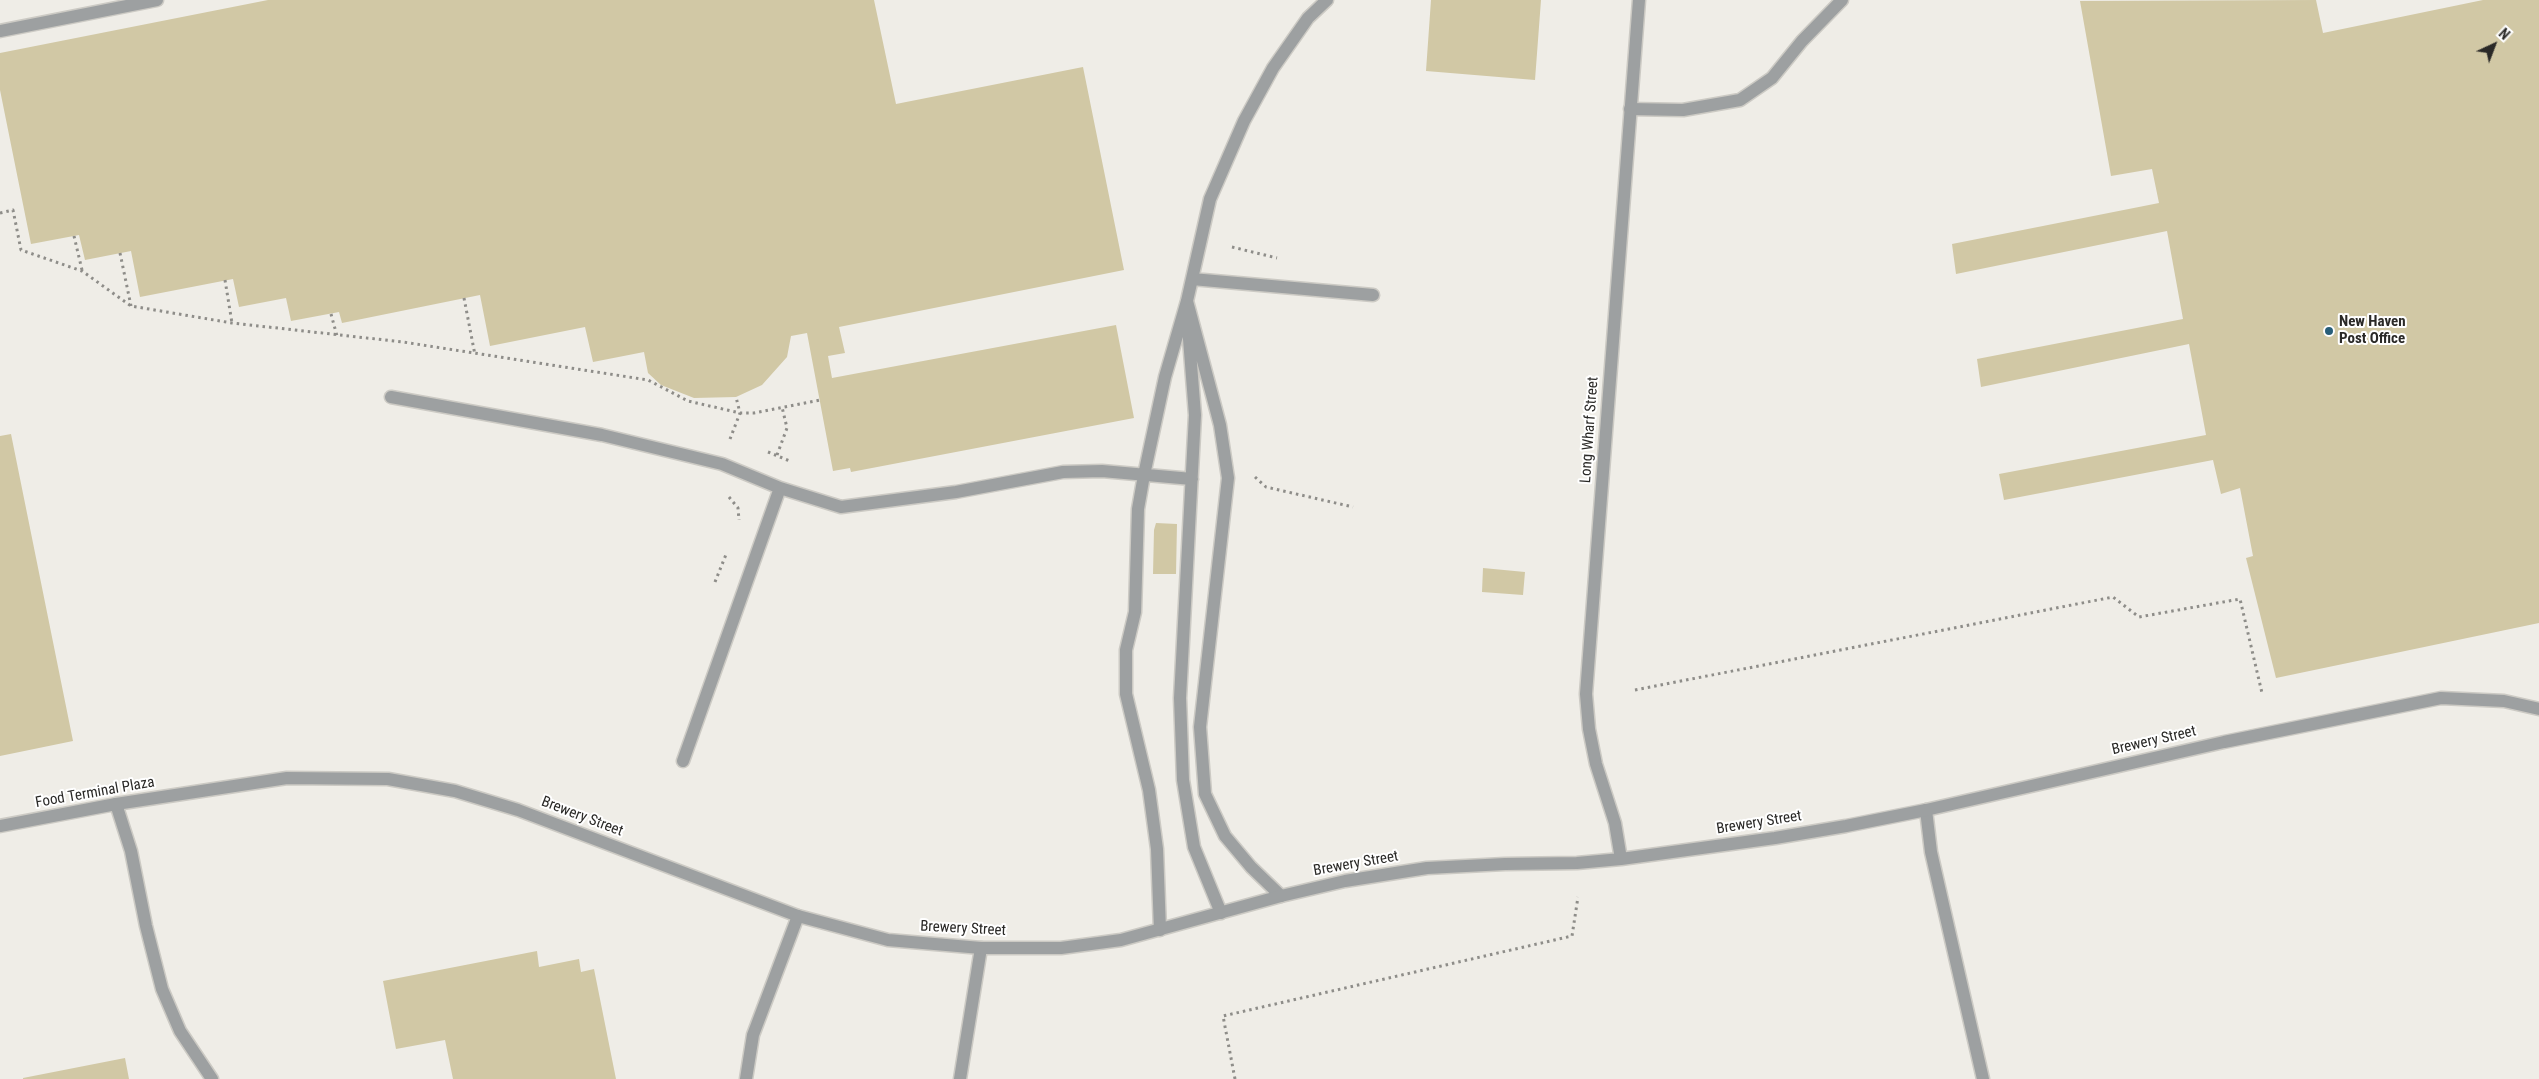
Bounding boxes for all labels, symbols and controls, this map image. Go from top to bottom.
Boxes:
north arrow [2469,20,2519,70]
text: N [2496,25,2513,43]
place label: New Haven Post Office [2339,313,2406,348]
marker: New Haven Post Office [2323,325,2335,337]
street label: Long Wharf Street [1577,376,1603,484]
street label: Brewery Street [2110,723,2198,759]
street label: Food Terminal Plaza [34,774,156,812]
street label: Brewery Street [539,793,625,841]
street label: Brewery Street [1715,807,1803,839]
street label: Brewery Street [1312,848,1400,880]
street label: Brewery Street [920,918,1006,940]

